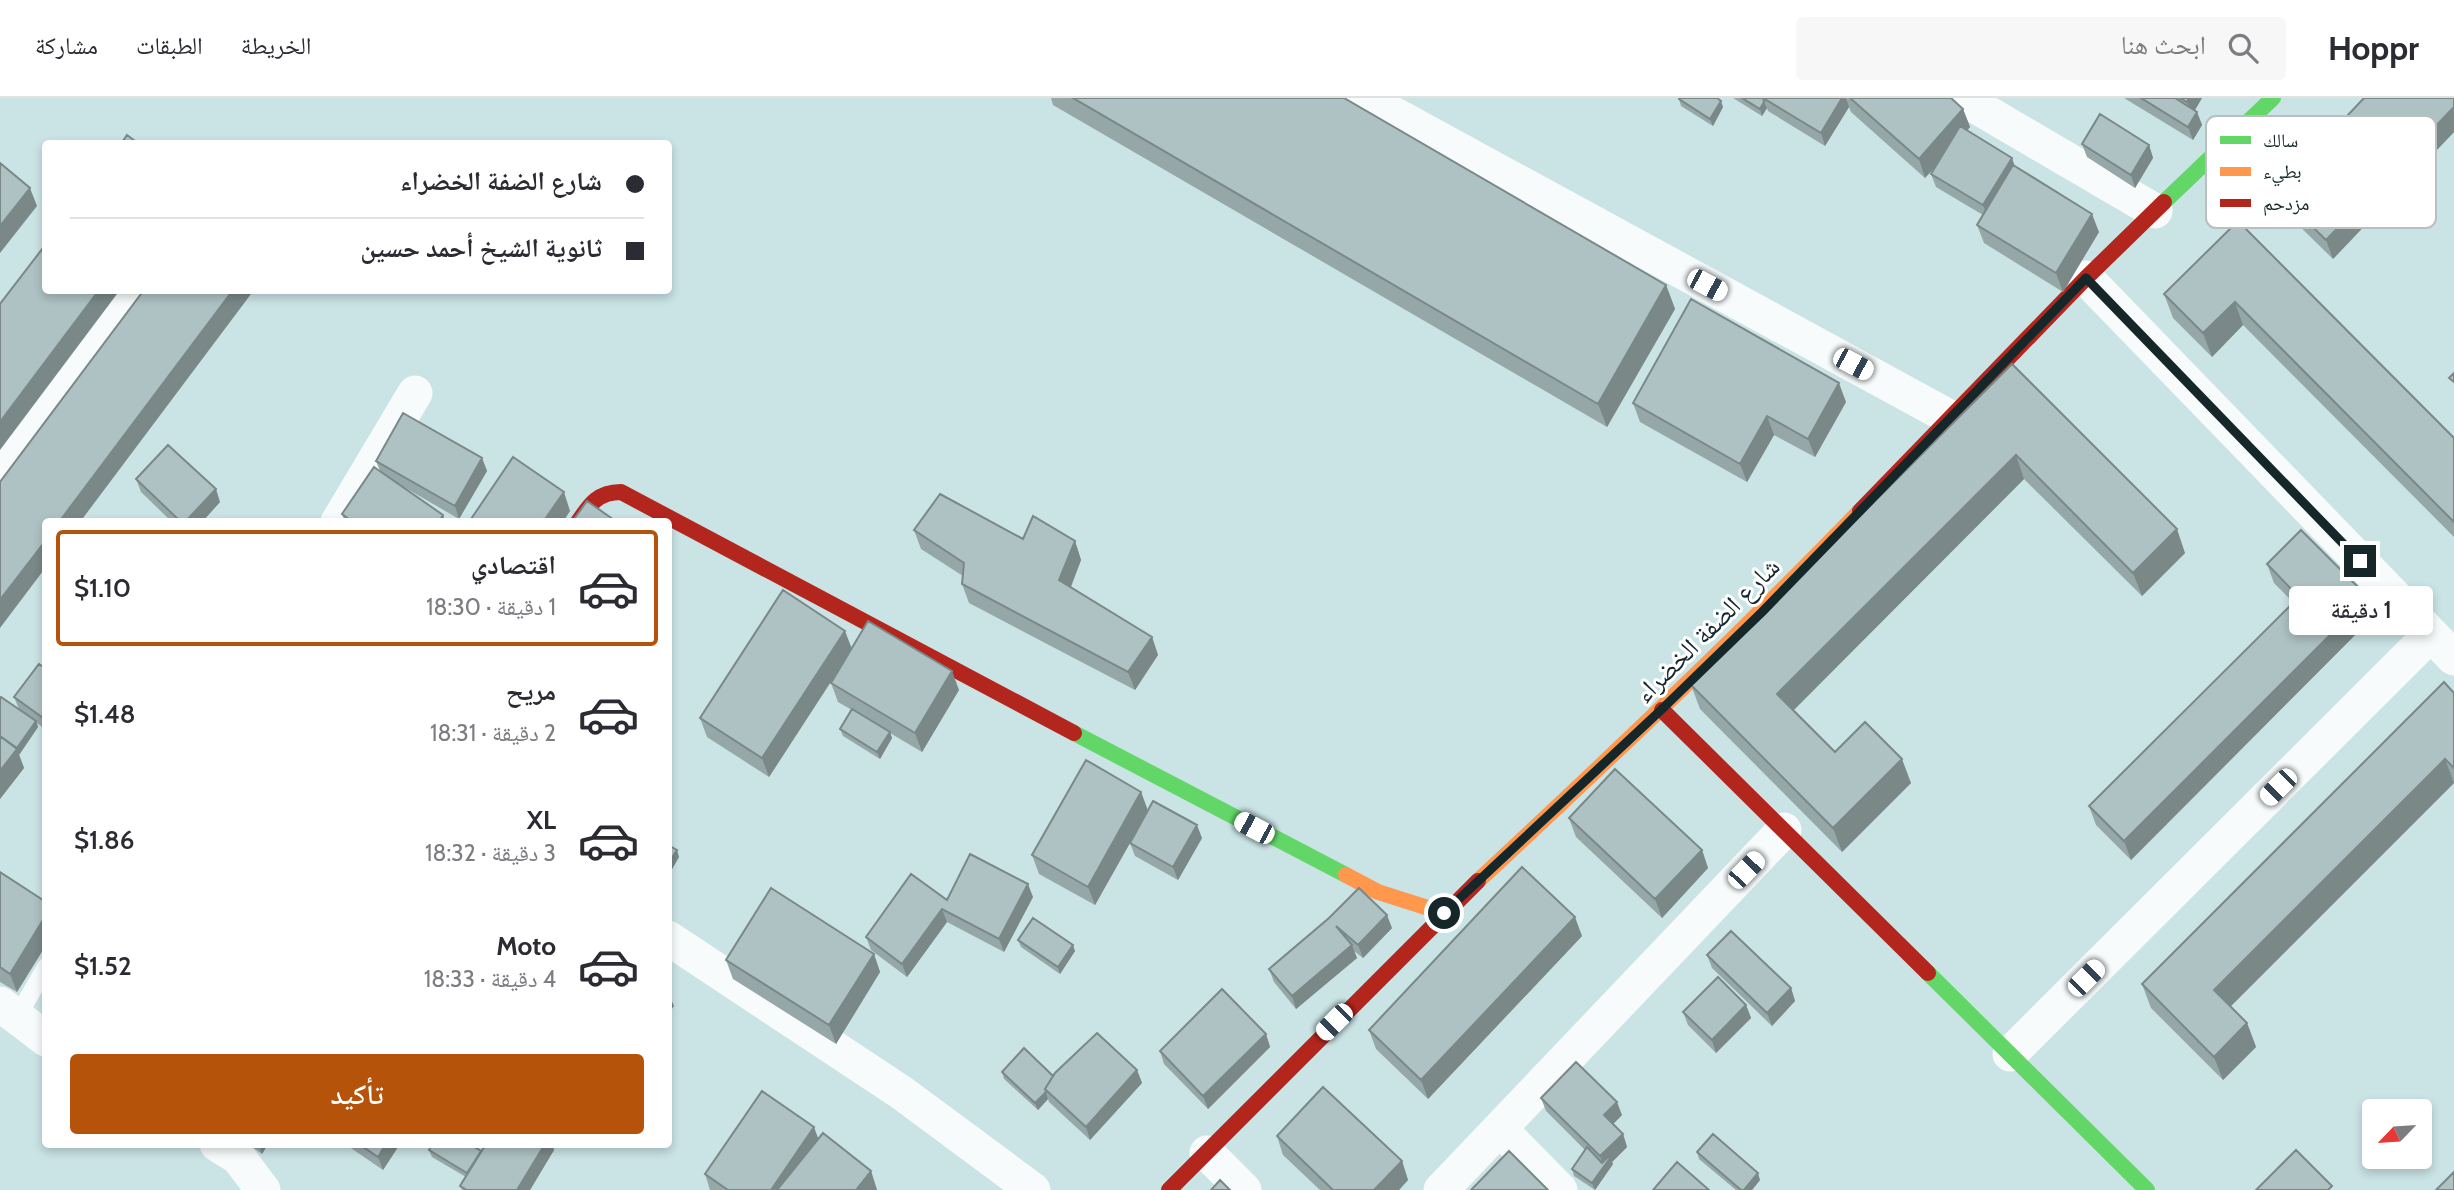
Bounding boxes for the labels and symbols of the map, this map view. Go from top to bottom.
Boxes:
legend [2206,116,2436,228]
text: سالك [2263,129,2298,152]
text: بطيء [2263,160,2302,187]
text: مزدحم [2263,192,2309,216]
car [1684,266,1731,304]
car [1830,345,1877,383]
route end [2344,545,2376,577]
street label: شارع الضفة الخضراء [1628,551,1786,709]
callout: 1 دقيقة [2288,586,2432,634]
car [2256,765,2301,809]
car [1231,809,1278,847]
car [1724,848,1769,892]
route start [1428,897,1460,929]
car [2064,956,2109,1000]
car [1312,1000,1357,1044]
north arrow [2362,1099,2432,1169]

